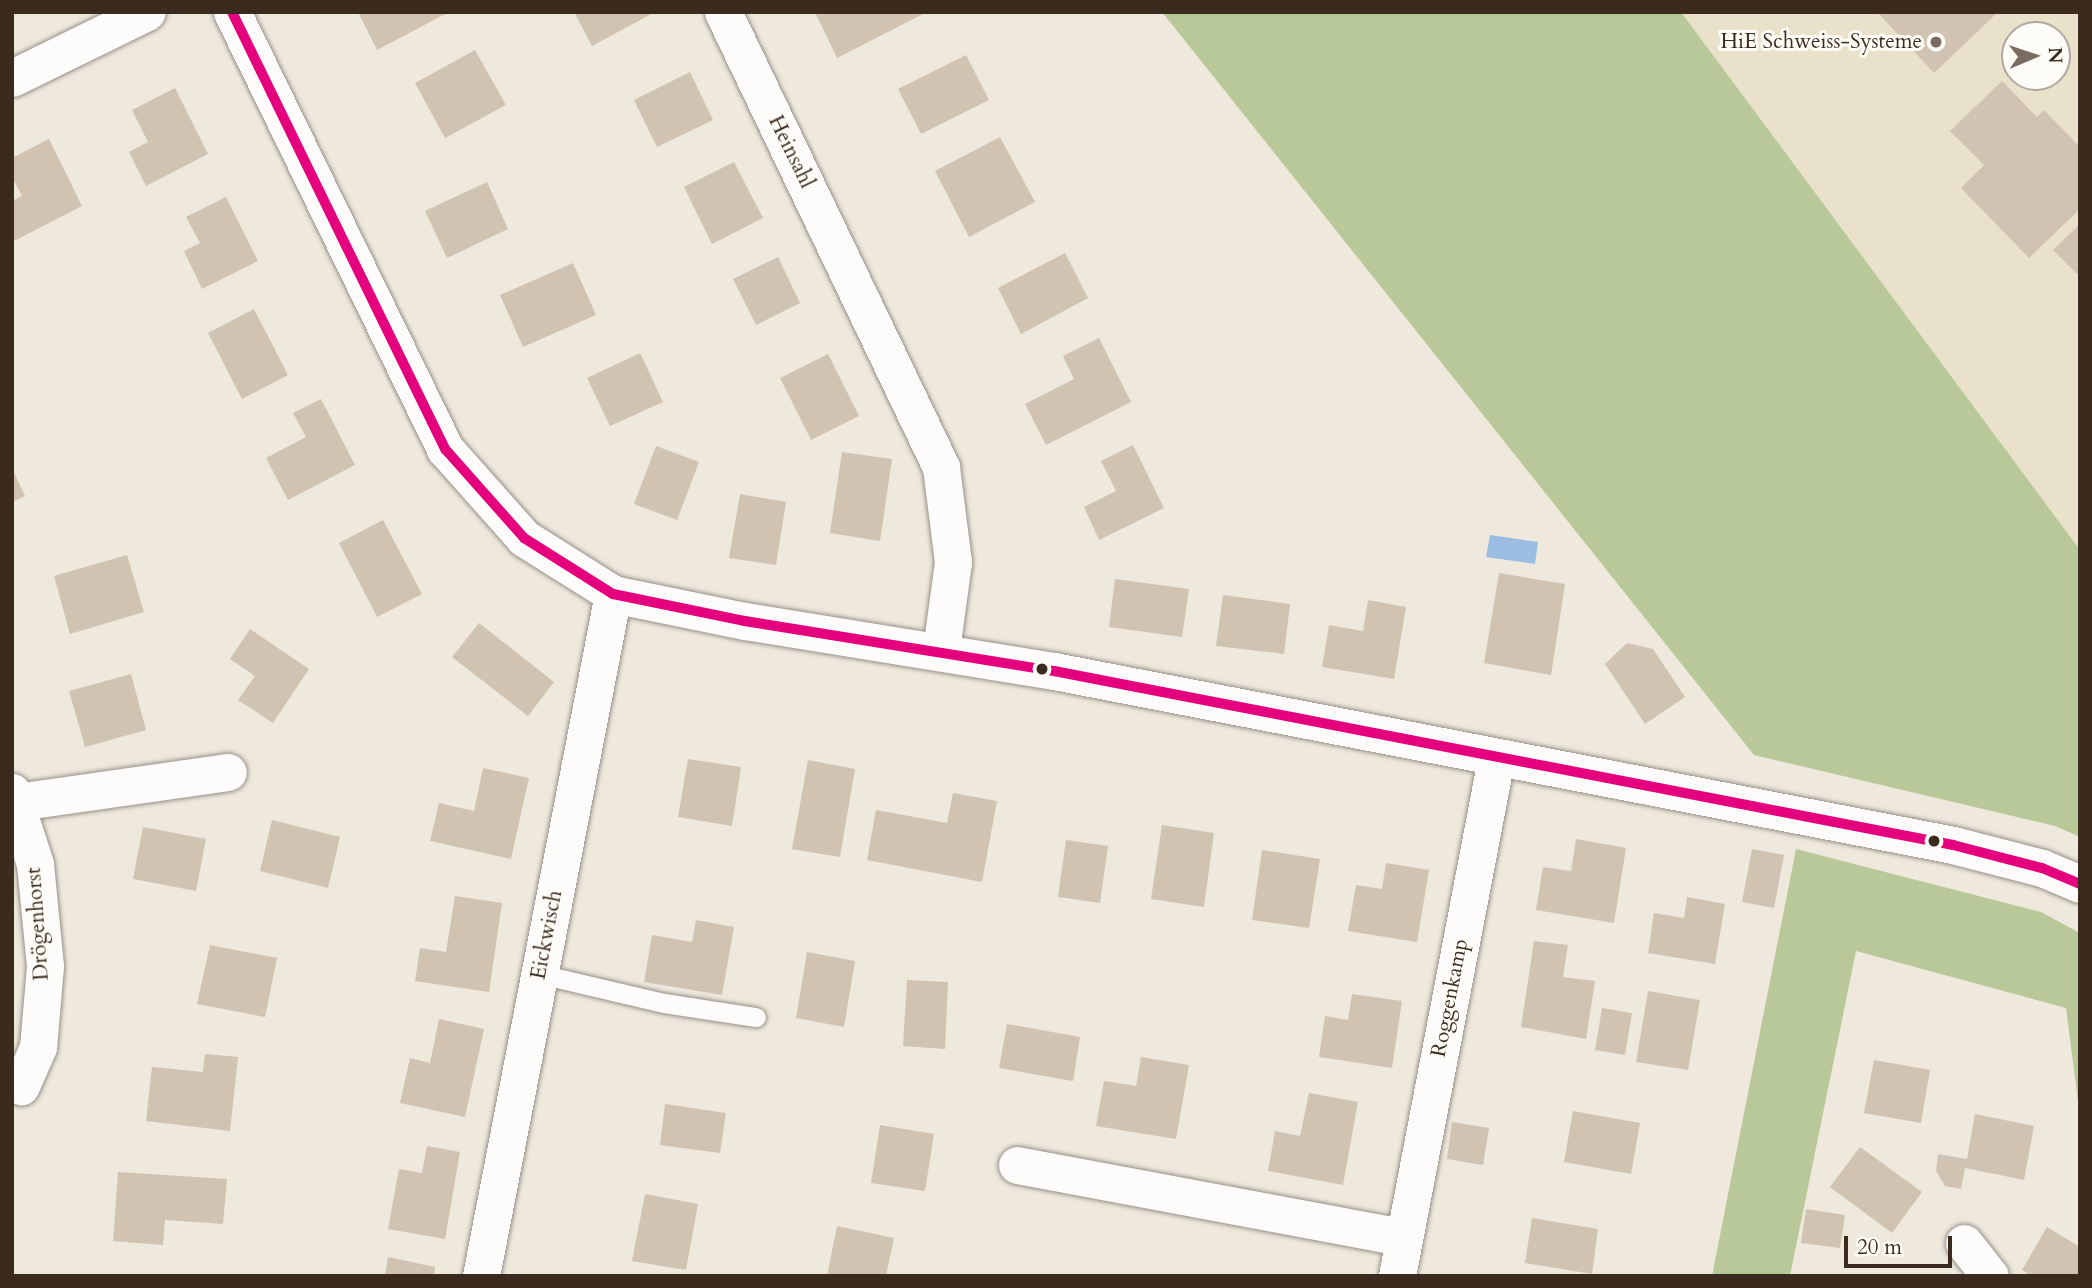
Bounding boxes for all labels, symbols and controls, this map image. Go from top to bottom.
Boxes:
north arrow [2001,21,2071,91]
place label: HiE Schweiss-Systeme [1721,29,1922,55]
marker: HiE Schweiss-Systeme [1928,34,1944,50]
text: N [2042,47,2068,64]
street label: Heinsahl [763,111,819,193]
unlabelled marker [1035,662,1049,676]
unlabelled marker [1927,834,1941,848]
street label: Drögenhorst [21,867,55,981]
street label: Eickwisch [526,888,568,982]
street label: Roggenkamp [1426,937,1474,1059]
scale bar [1847,1222,1955,1266]
text: 20 m [1857,1233,1902,1262]

